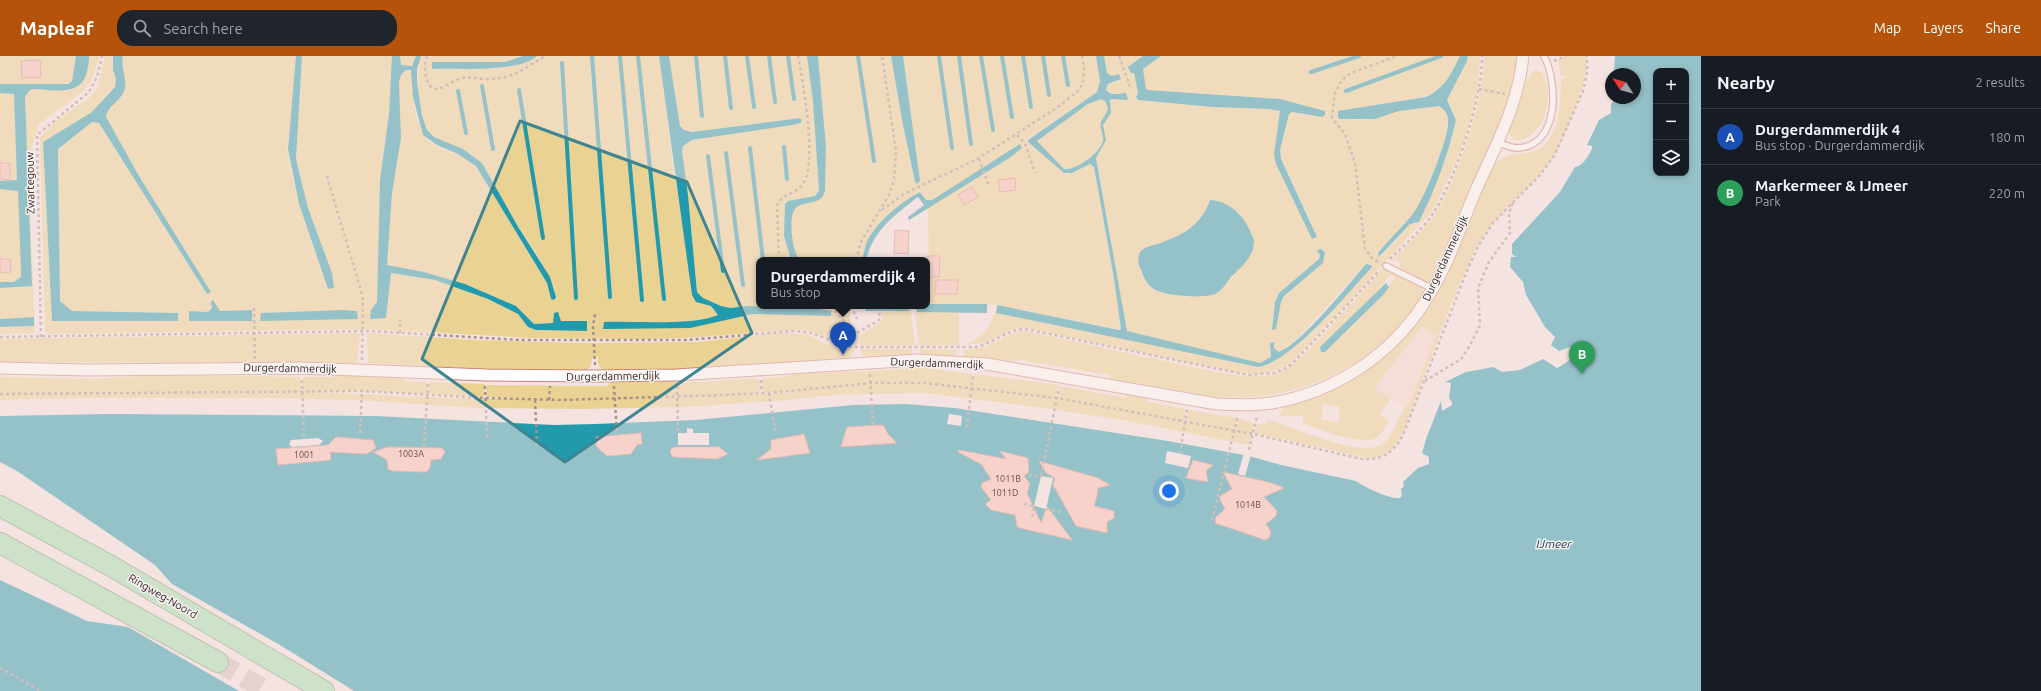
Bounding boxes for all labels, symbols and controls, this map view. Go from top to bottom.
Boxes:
search box [117,10,397,46]
text: Mapleaf [20,17,93,39]
icon: search [131,17,153,39]
text: Search here [163,20,243,37]
text: Map [1874,20,1901,36]
text: Layers [1923,20,1963,36]
text: Share [1985,20,2021,36]
north arrow [1605,68,1641,104]
map controls [1653,68,1689,176]
button: + [1653,68,1689,104]
text: Nearby [1717,73,1775,92]
text: 2 results [1975,75,2025,89]
button: − [1653,104,1689,140]
text: Durgerdammerdijk 4 [1755,121,1900,138]
text: A [1725,130,1735,144]
text: 180 m [1989,130,2025,144]
text: Bus stop · Durgerdammerdijk [1755,138,1925,152]
button: layers [1653,140,1689,176]
street label: Zwartegouw [23,151,37,214]
text: Markermeer & IJmeer [1755,177,1908,194]
text: B [1726,186,1734,200]
text: 220 m [1989,186,2025,200]
text: Park [1755,194,1781,208]
street label: Durgerdammerdijk [1420,213,1470,303]
popup [756,257,930,309]
text: Durgerdammerdijk 4 [770,268,916,285]
text: Bus stop [770,285,821,299]
pin: A [830,322,856,355]
pin: B [1569,341,1595,374]
street label: Durgerdammerdijk [890,355,984,371]
street label: Durgerdammerdijk [243,361,337,375]
street label: Durgerdammerdijk [566,369,660,383]
house number: 1003A [398,449,424,459]
house number: 1001 [294,450,314,460]
house number: 1011B [995,474,1021,484]
your location [1159,481,1179,501]
house number: 1011D [992,488,1018,498]
house number: 1014B [1235,500,1261,510]
water label: IJmeer [1536,537,1572,550]
street label: Ringweg-Noord [126,571,200,621]

